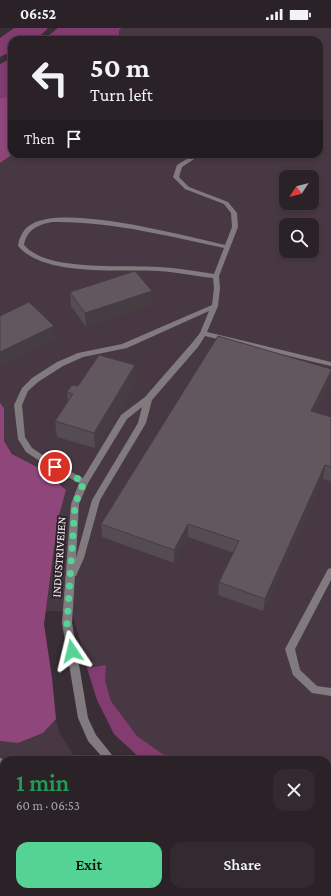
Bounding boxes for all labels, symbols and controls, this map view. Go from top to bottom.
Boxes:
text: 06:52 [20,6,56,22]
icon: left [24,52,76,104]
text: 50 m [90,52,150,83]
text: Turn left [90,85,153,105]
icon: arrive [63,128,85,150]
text: Then [24,131,55,147]
north arrow [279,170,319,210]
map controls [279,170,319,258]
button: search [279,218,319,258]
pin [38,450,72,484]
icon: arrive [44,456,66,478]
street label: INDUSTRIVEIEN [49,516,69,598]
position arrow [51,630,93,672]
text: 1 min [16,769,69,796]
button: close [273,769,315,811]
text: 60 m · 06:53 [16,798,80,813]
button: Exit [16,842,162,888]
button: Share [170,842,315,888]

